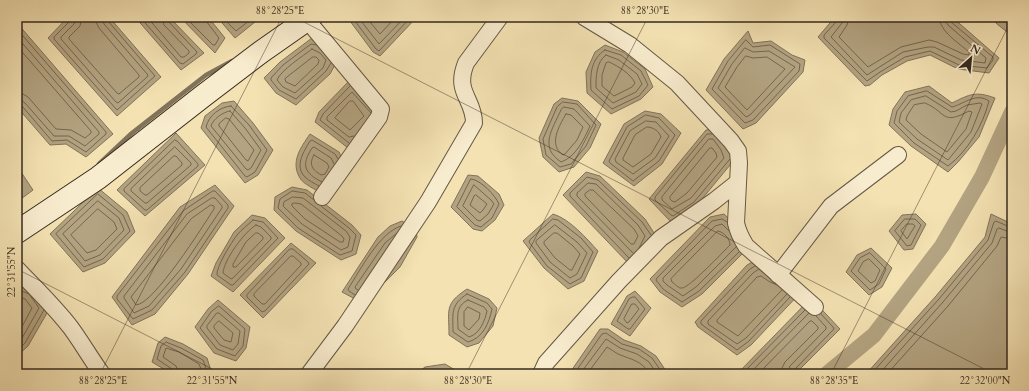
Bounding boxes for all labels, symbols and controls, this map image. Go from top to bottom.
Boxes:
text: 88°28'25"E [256,4,304,18]
text: 88°28'30"E [621,4,669,18]
north arrow [951,38,991,78]
text: N [968,41,983,59]
text: 22°31'55"N [5,246,19,297]
text: 88°28'25"E [79,374,127,388]
text: 22°31'55"N [187,374,238,388]
text: 88°28'30"E [444,374,492,388]
text: 88°28'35"E [810,374,858,388]
text: 22°32'00"N [960,374,1011,388]

